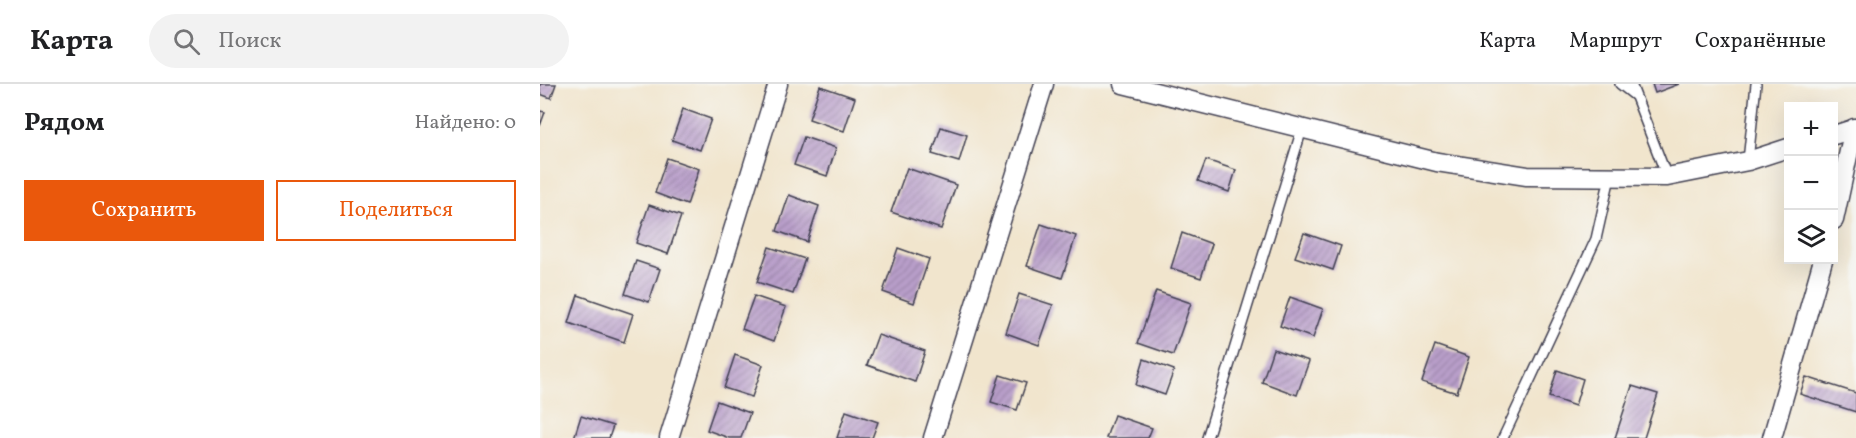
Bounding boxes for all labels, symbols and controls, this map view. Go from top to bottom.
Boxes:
search box [149,14,569,68]
text: Карта [30,22,113,61]
icon: search [170,25,203,58]
text: Поиск [218,26,281,57]
text: Карта [1479,27,1536,56]
text: Маршрут [1569,27,1662,56]
text: Сохранённые [1695,27,1826,56]
map controls [1784,102,1838,264]
button: + [1784,102,1838,156]
text: Рядом [24,105,104,141]
text: Найдено: 0 [414,109,516,137]
button: − [1784,156,1838,210]
button: Сохранить [24,180,264,241]
button: Поделиться [276,180,516,241]
button: layers [1784,210,1838,264]

